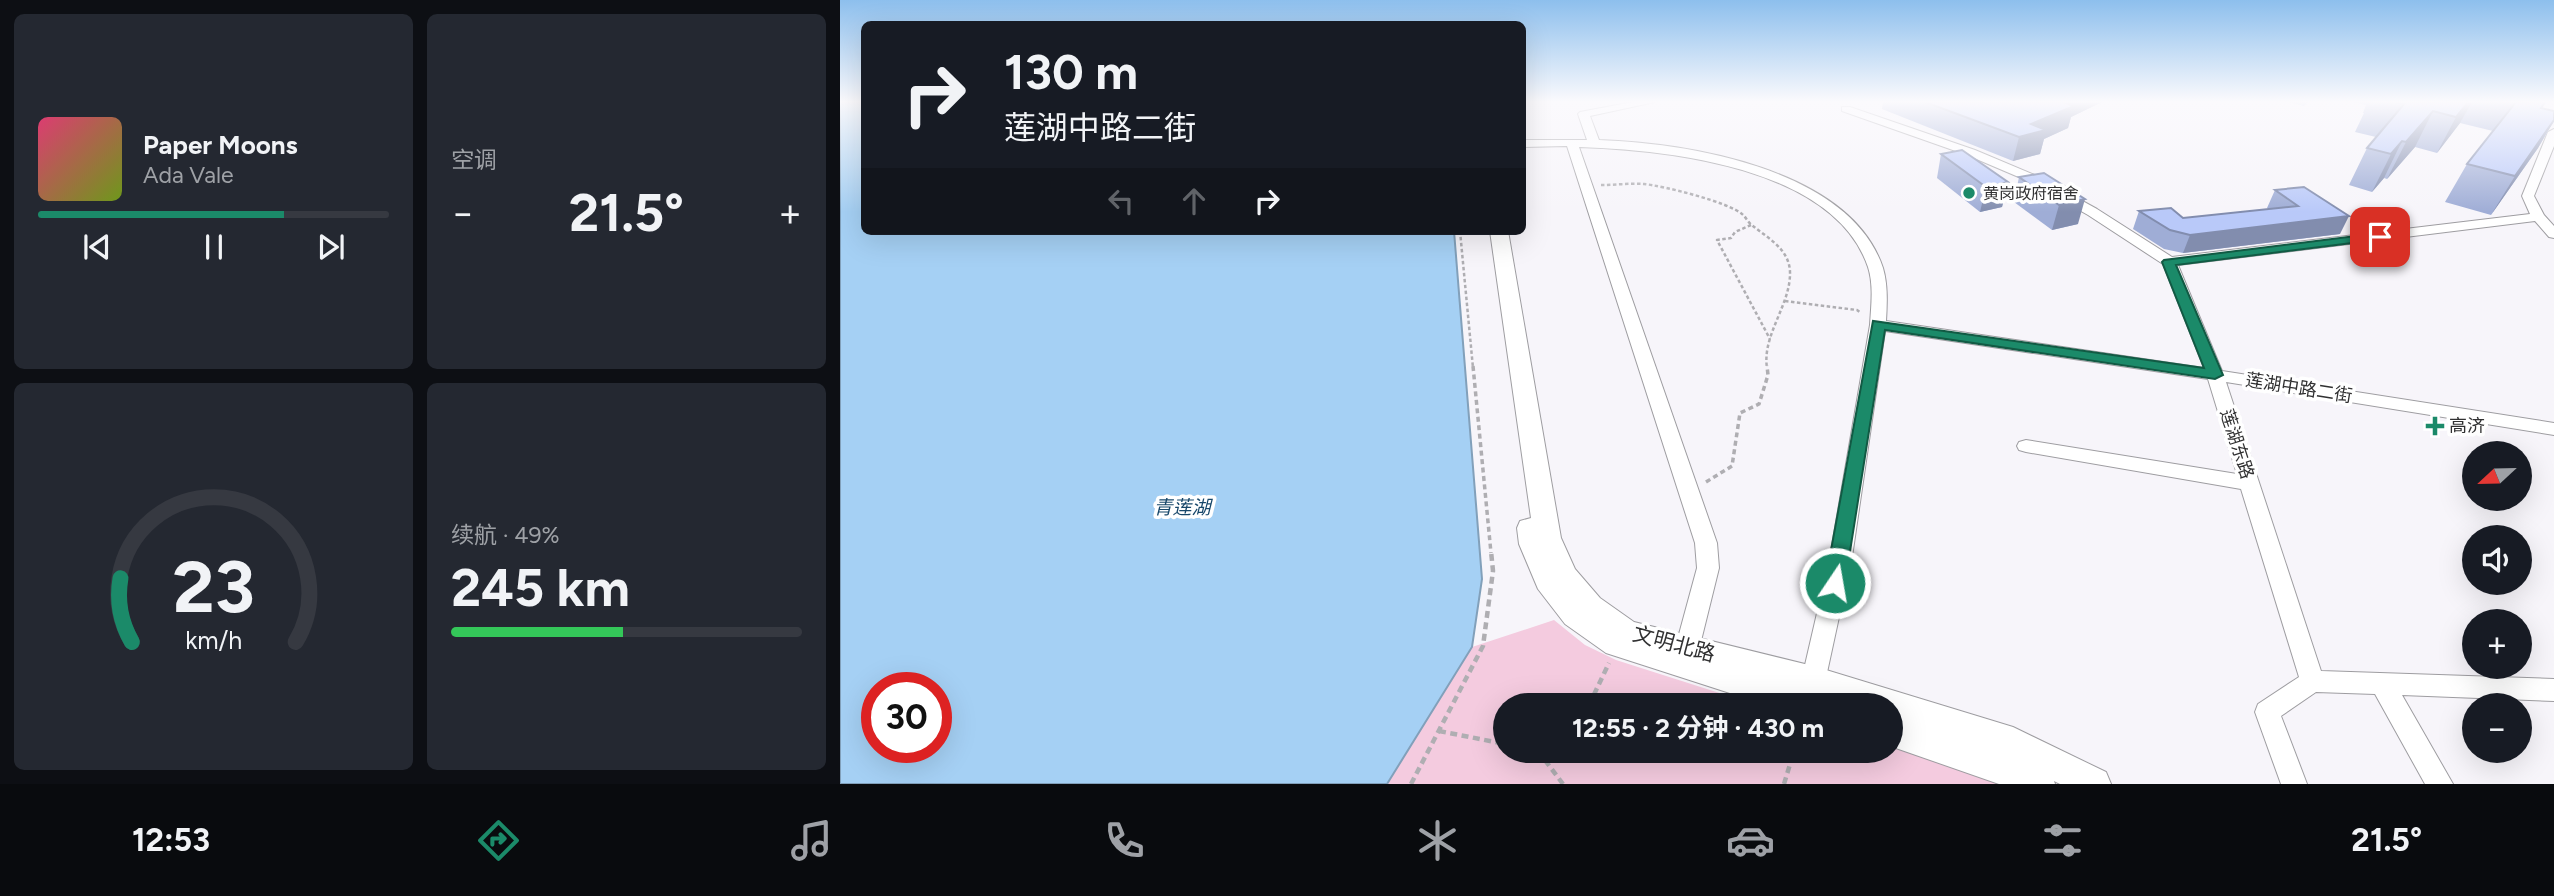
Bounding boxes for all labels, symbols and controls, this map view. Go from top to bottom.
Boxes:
text: 130 m [1004,42,1138,101]
icon: right [889,49,980,140]
text: 莲湖中路二街 [1004,109,1196,147]
text: Paper Moons [143,129,298,161]
text: 空调 [451,146,497,174]
text: Ada Vale [143,161,234,189]
text: 21.5° [569,182,684,244]
icon: left [1102,182,1140,220]
icon: ahead [1175,182,1213,220]
icon: right [1248,182,1286,220]
place label: 黄岗政府宿舍 [1983,184,2079,203]
marker: 黄岗政府宿舍 [1961,185,1977,201]
text: − [451,190,475,236]
text: + [778,190,802,236]
pin [2350,207,2410,267]
icon: arrive [2361,218,2399,256]
icon: previous [78,228,116,266]
icon: pause [195,228,233,266]
icon: next [312,228,350,266]
street label: 莲湖中路二街 [2244,369,2354,407]
street label: 莲湖东路 [2215,406,2259,482]
place label: 高济 [2449,415,2485,437]
marker: 高济 [2427,418,2443,434]
north arrow [2462,441,2532,511]
map controls [2462,441,2532,763]
water label: 青莲湖 [1153,496,1213,519]
text: 续航 · 49% [451,521,560,549]
button: sound [2462,525,2532,595]
text: 23 [172,544,255,631]
position arrow [1798,546,1872,620]
text: 245 km [451,557,630,619]
button: + [2462,609,2532,679]
street label: 文明北路 [1630,621,1718,666]
text: km/h [185,625,242,655]
speed limit sign: 30 [861,672,952,763]
button: − [2462,693,2532,763]
text: 12:55 · 2 分钟 · 430 m [1572,712,1824,744]
icon: directions [474,816,523,865]
icon: music [787,816,836,865]
icon: phone [1100,816,1149,865]
icon: climate [1413,816,1462,865]
icon: car [1726,816,1775,865]
icon: filters [2038,816,2087,865]
text: 12:53 [132,821,210,859]
text: 21.5° [2351,821,2422,859]

